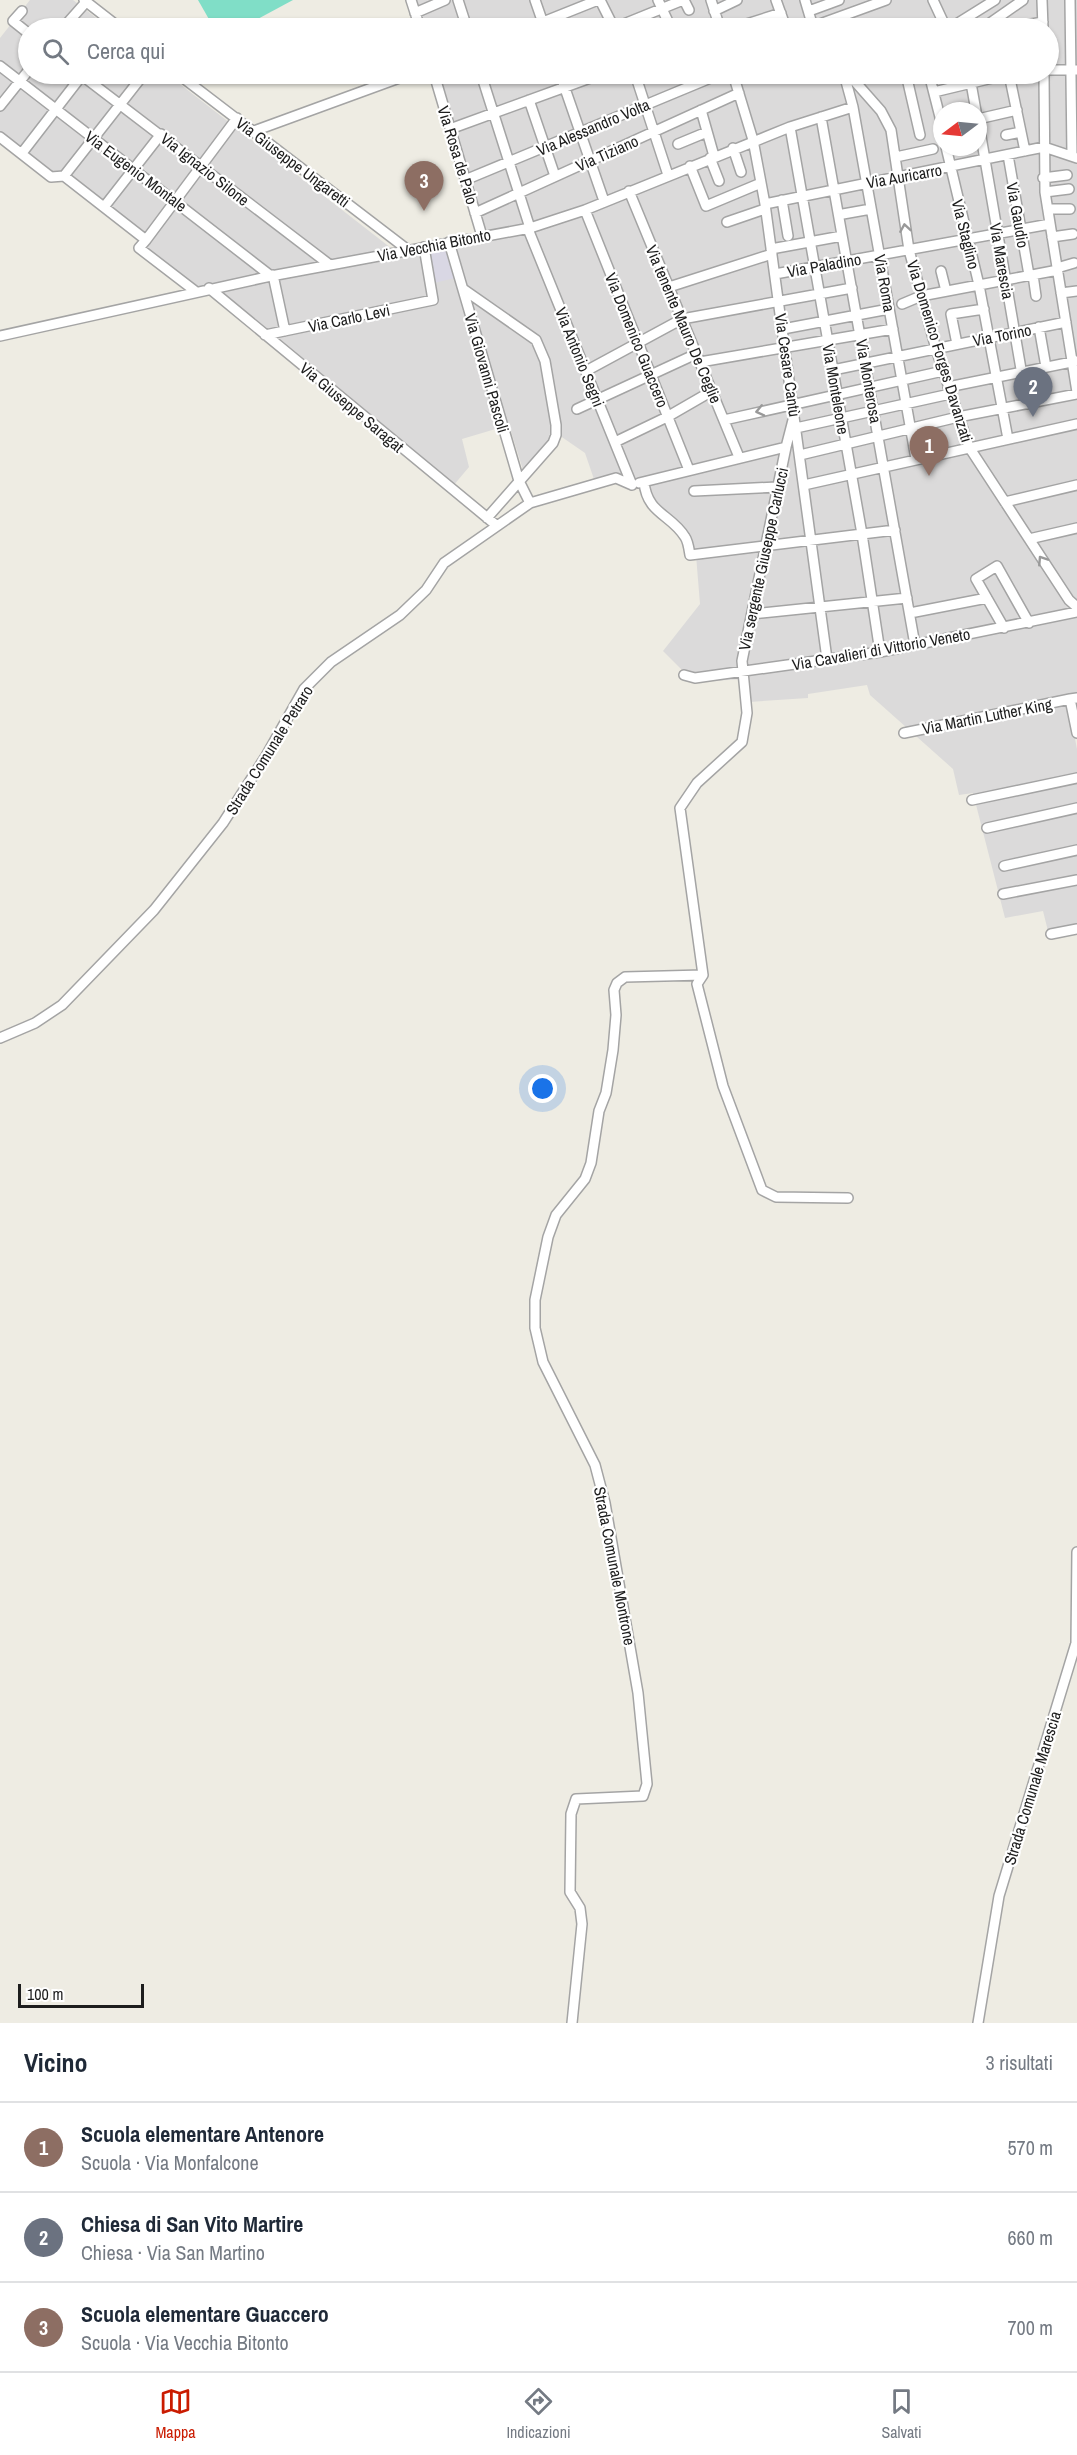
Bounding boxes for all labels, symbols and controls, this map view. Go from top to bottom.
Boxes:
search box [18,18,1059,84]
icon: search [39,35,72,68]
text: Cerca qui [87,36,165,66]
street label: Via Alessandro Volta [533,93,654,161]
north arrow [933,102,987,156]
street label: Via Rosa de Palo [433,103,483,207]
street label: Via Giuseppe Ungaretti [231,112,355,212]
street label: Via Eugenio Montale [81,125,191,217]
street label: Via Ignazio Silone [156,127,254,211]
street label: Via Tiziano [572,129,642,177]
street label: Via Auricarro [864,159,944,193]
pin: 3 [404,162,444,211]
street label: Via Gaudio [1001,181,1035,249]
street label: Via Staglino [947,197,985,271]
street label: Via Marescia [984,221,1020,302]
street label: Via Vecchia Bitonto [375,223,493,267]
one-way arrow [900,224,912,233]
street label: Via tenente Mauro De Ceglie [641,242,727,406]
street label: Via Paladino [785,248,863,282]
street label: Via Roma [869,252,901,314]
street label: Via Domenico Forges Davanzati [902,257,978,445]
street label: Via Domenico Guaccero [600,269,674,411]
street label: Via Carlo Levi [306,299,392,337]
street label: Via Antonio Segni [550,304,610,410]
street label: Via Giovanni Pascoli [459,311,515,435]
street label: Via Cesare Cantù [770,312,806,418]
street label: Via Torino [971,319,1033,351]
street label: Via Monterosa [851,337,887,426]
street label: Via Monteleone [817,342,855,436]
street label: Via Giuseppe Saragat [295,357,409,457]
pin: 2 [1014,368,1052,417]
one-way arrow [755,403,765,416]
pin: 1 [910,426,948,476]
street label: Via sergente Giuseppe Carlucci [733,466,793,652]
one-way arrow [1038,556,1050,566]
street label: Via Cavalieri di Vittorio Veneto [790,622,972,676]
street label: Strada Comunale Petraro [220,681,318,819]
street label: Via Martin Luther King [920,692,1054,739]
your location [528,1074,557,1103]
street label: Strada Comunale Montrone [589,1485,641,1647]
street label: Strada Comunale Marescia [998,1708,1066,1868]
scale bar [18,1981,144,2008]
text: 100 m [27,1983,63,2005]
text: Vicino [24,2045,88,2080]
text: 3 risultati [986,2049,1053,2076]
text: Scuola elementare Antenore [81,2119,324,2149]
text: 1 [39,2134,48,2161]
text: 570 m [1007,2134,1053,2161]
text: Scuola · Via Monfalcone [81,2149,259,2176]
text: Chiesa di San Vito Martire [81,2209,303,2239]
text: 2 [39,2224,48,2251]
text: 660 m [1007,2224,1053,2251]
text: Chiesa · Via San Martino [81,2239,265,2266]
text: Scuola elementare Guaccero [81,2299,329,2329]
text: 3 [39,2314,48,2341]
text: 700 m [1007,2314,1053,2341]
text: Scuola · Via Vecchia Bitonto [81,2329,289,2356]
tab: Mappa [155,2385,196,2443]
tab: Indicazioni [506,2385,571,2443]
tab: Salvati [881,2385,922,2443]

